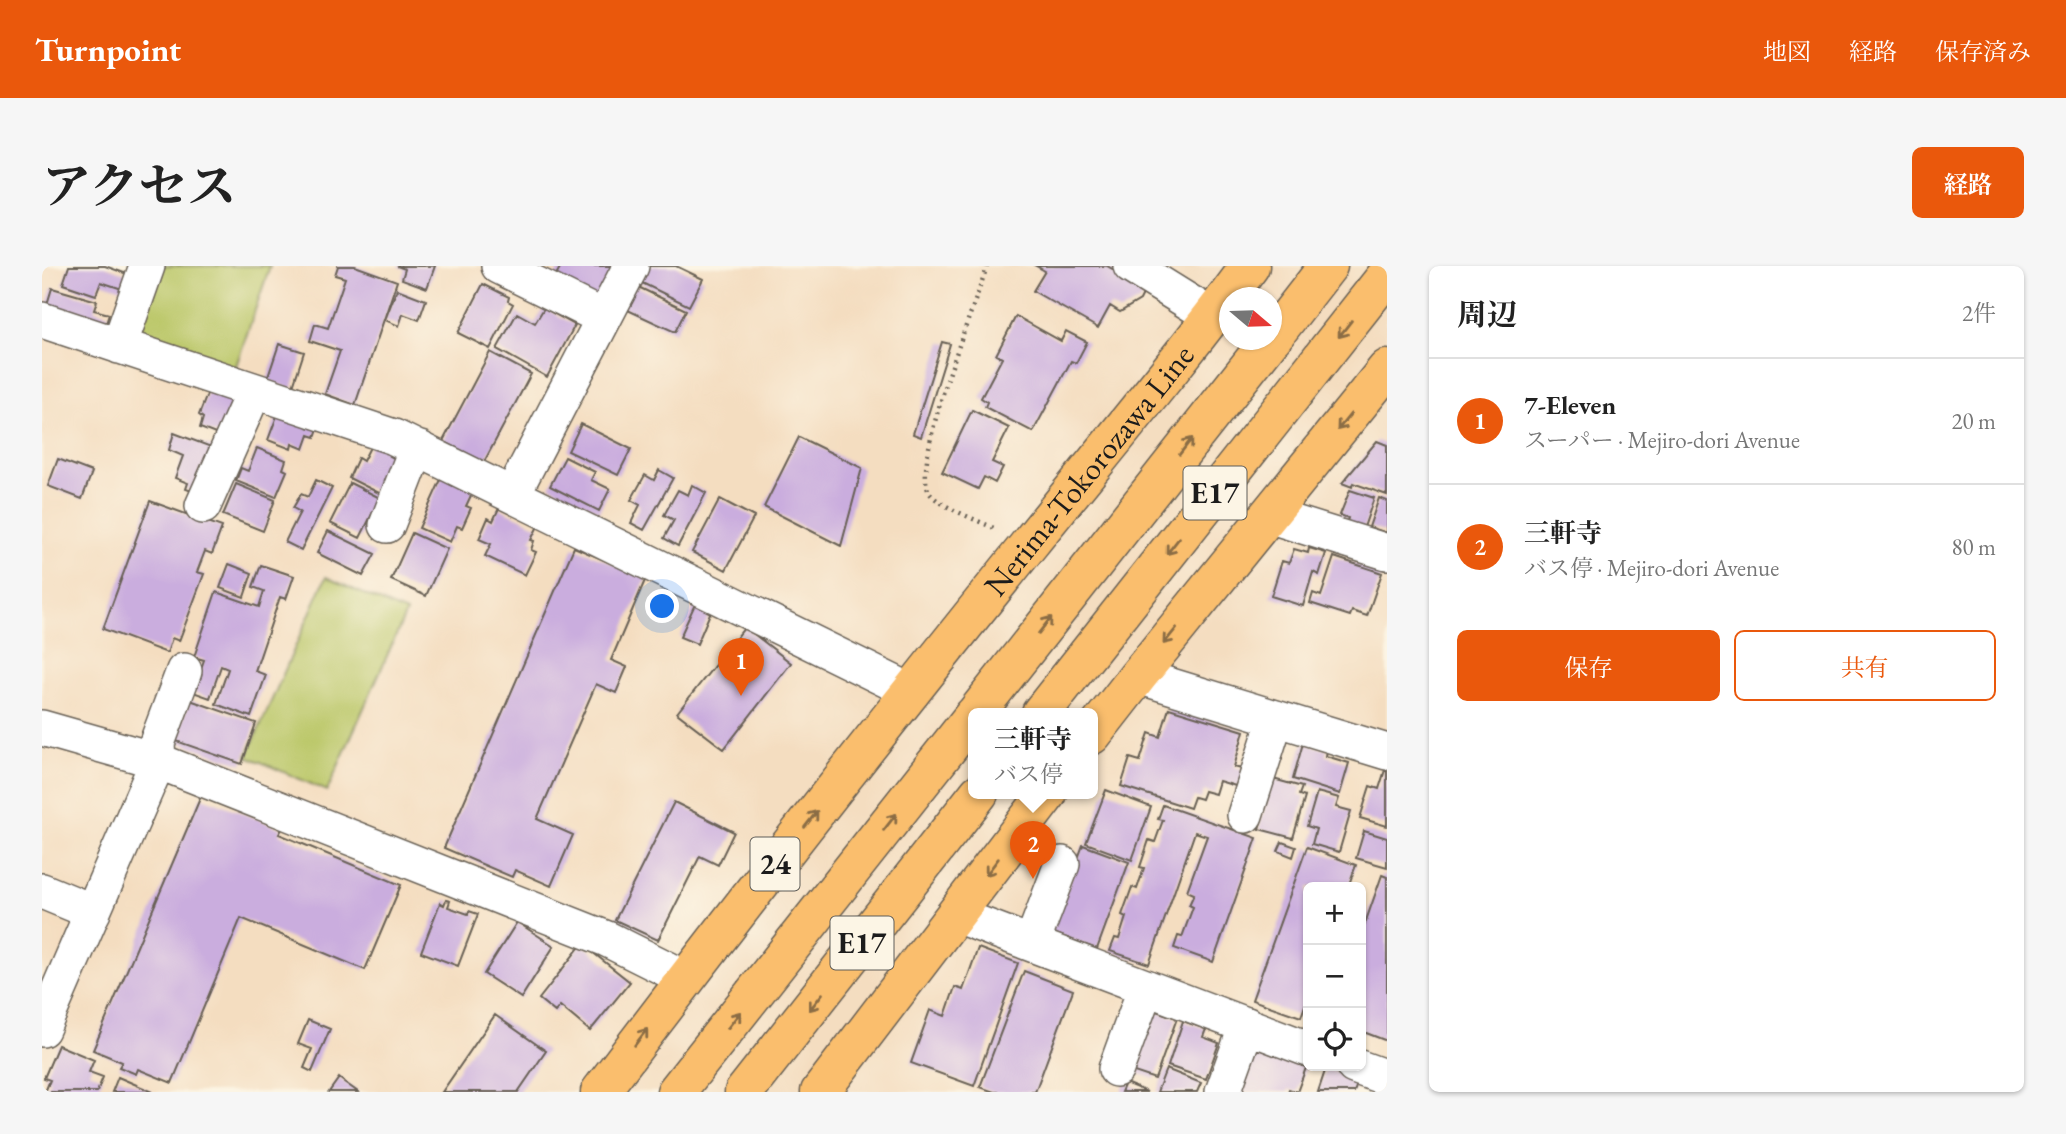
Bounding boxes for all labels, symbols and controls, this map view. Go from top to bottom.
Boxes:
text: Turnpoint [35,28,181,71]
text: 地図 [1763,36,1811,67]
text: 経路 [1849,36,1897,67]
text: 保存済み [1935,36,2031,67]
button: 経路 [1912,147,2024,218]
text: アクセス [42,154,237,218]
north arrow [1219,287,1282,350]
text: 周辺 [1457,295,1517,334]
text: 2件 [1962,298,1996,328]
one-way arrow [1337,319,1352,337]
street label: Nerima-Tokorozawa Line [974,336,1203,605]
text: 7-Eleven [1524,388,1616,422]
text: 1 [1474,406,1486,436]
text: 20 m [1951,406,1996,436]
one-way arrow [1336,412,1352,430]
text: スーパー · Mejiro-dori Avenue [1524,425,1800,455]
one-way arrow [1178,438,1193,456]
road number: E17 [1184,467,1246,520]
text: 三軒寺 [1524,516,1602,550]
text: 2 [1474,532,1486,562]
text: 80 m [1951,532,1996,562]
one-way arrow [1166,536,1181,554]
text: バス停 · Mejiro-dori Avenue [1524,553,1779,583]
your location [645,589,679,623]
one-way arrow [1037,616,1052,635]
one-way arrow [1162,627,1178,645]
button: 保存 [1457,630,1720,701]
button: 共有 [1734,630,1996,701]
pin: 1 [718,638,764,696]
popup [968,708,1098,799]
text: 三軒寺 [994,722,1072,756]
text: バス停 [994,759,1063,789]
one-way arrow [803,810,818,829]
one-way arrow [882,813,897,831]
pin: 2 [1010,821,1056,879]
road number: 24 [750,838,800,890]
one-way arrow [984,857,999,876]
map controls [1303,882,1366,1071]
button: + [1303,882,1366,945]
road number: E17 [830,916,894,970]
button: − [1303,945,1366,1008]
one-way arrow [808,992,824,1010]
button: locate [1303,1008,1366,1071]
one-way arrow [727,1011,742,1030]
one-way arrow [634,1028,648,1047]

